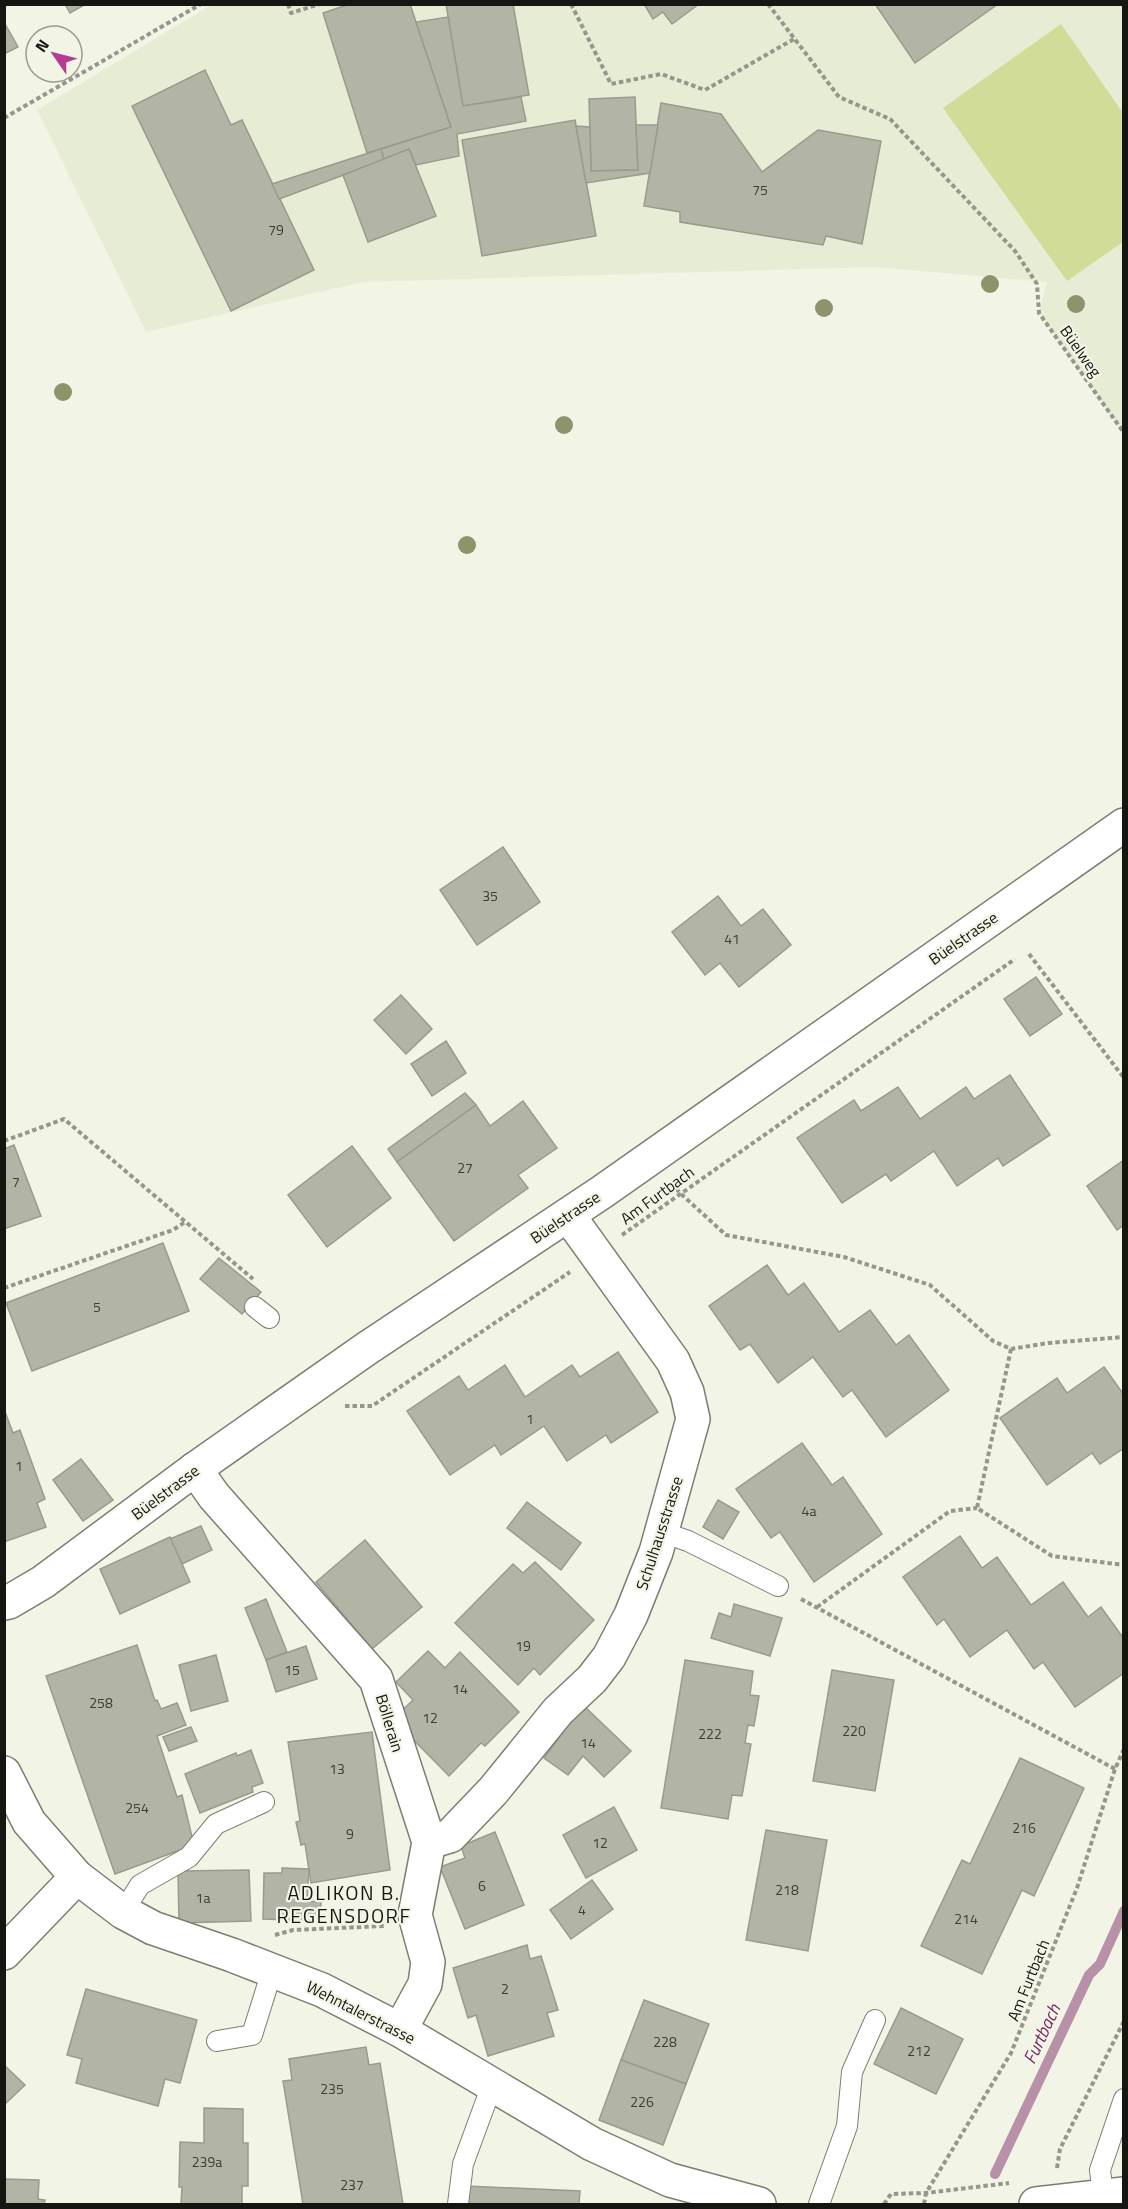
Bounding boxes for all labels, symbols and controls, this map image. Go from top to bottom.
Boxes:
north arrow [24,24,84,84]
text: N [29,34,55,57]
house number: 75 [752,179,768,200]
house number: 79 [268,219,284,240]
street label: Büelweg [1054,320,1108,382]
house number: 35 [482,885,498,906]
street label: Büelstrasse [923,905,1003,971]
house number: 41 [724,928,740,949]
house number: 27 [457,1157,473,1178]
street label: Am Furtbach [615,1160,699,1230]
house number: 7 [12,1171,20,1192]
street label: Büelstrasse [525,1185,605,1249]
house number: 5 [93,1296,101,1317]
house number: 1 [526,1408,534,1429]
house number: 1 [15,1455,23,1476]
street label: Büelstrasse [126,1458,204,1526]
street label: Schulhausstrasse [629,1473,689,1593]
house number: 4a [802,1500,816,1521]
house number: 19 [515,1635,531,1656]
house number: 15 [284,1659,300,1680]
house number: 14 [452,1678,468,1699]
street label: Böllerain [370,1691,410,1755]
house number: 258 [89,1692,113,1713]
house number: 12 [422,1707,438,1728]
house number: 220 [842,1720,866,1741]
house number: 222 [698,1723,722,1744]
house number: 14 [580,1732,596,1753]
house number: 13 [329,1758,345,1779]
house number: 254 [125,1797,149,1818]
house number: 216 [1012,1817,1036,1838]
house number: 9 [346,1823,354,1844]
house number: 12 [592,1832,608,1853]
house number: 6 [478,1875,486,1896]
district label: ADLIKON B. REGENSDORF [277,1877,411,1931]
house number: 218 [775,1879,799,1900]
house number: 1a [196,1887,210,1908]
house number: 4 [578,1899,586,1920]
house number: 214 [954,1908,978,1929]
street label: Am Furtbach [1001,1936,1055,2024]
street label: Wehntalerstrasse [302,1974,420,2050]
house number: 2 [501,1978,509,1999]
water label: Furtbach [1016,1999,1068,2068]
house number: 228 [653,2031,677,2052]
house number: 212 [907,2040,931,2061]
house number: 235 [320,2078,344,2099]
house number: 226 [630,2091,654,2112]
house number: 239a [192,2151,222,2172]
house number: 237 [340,2174,364,2195]

